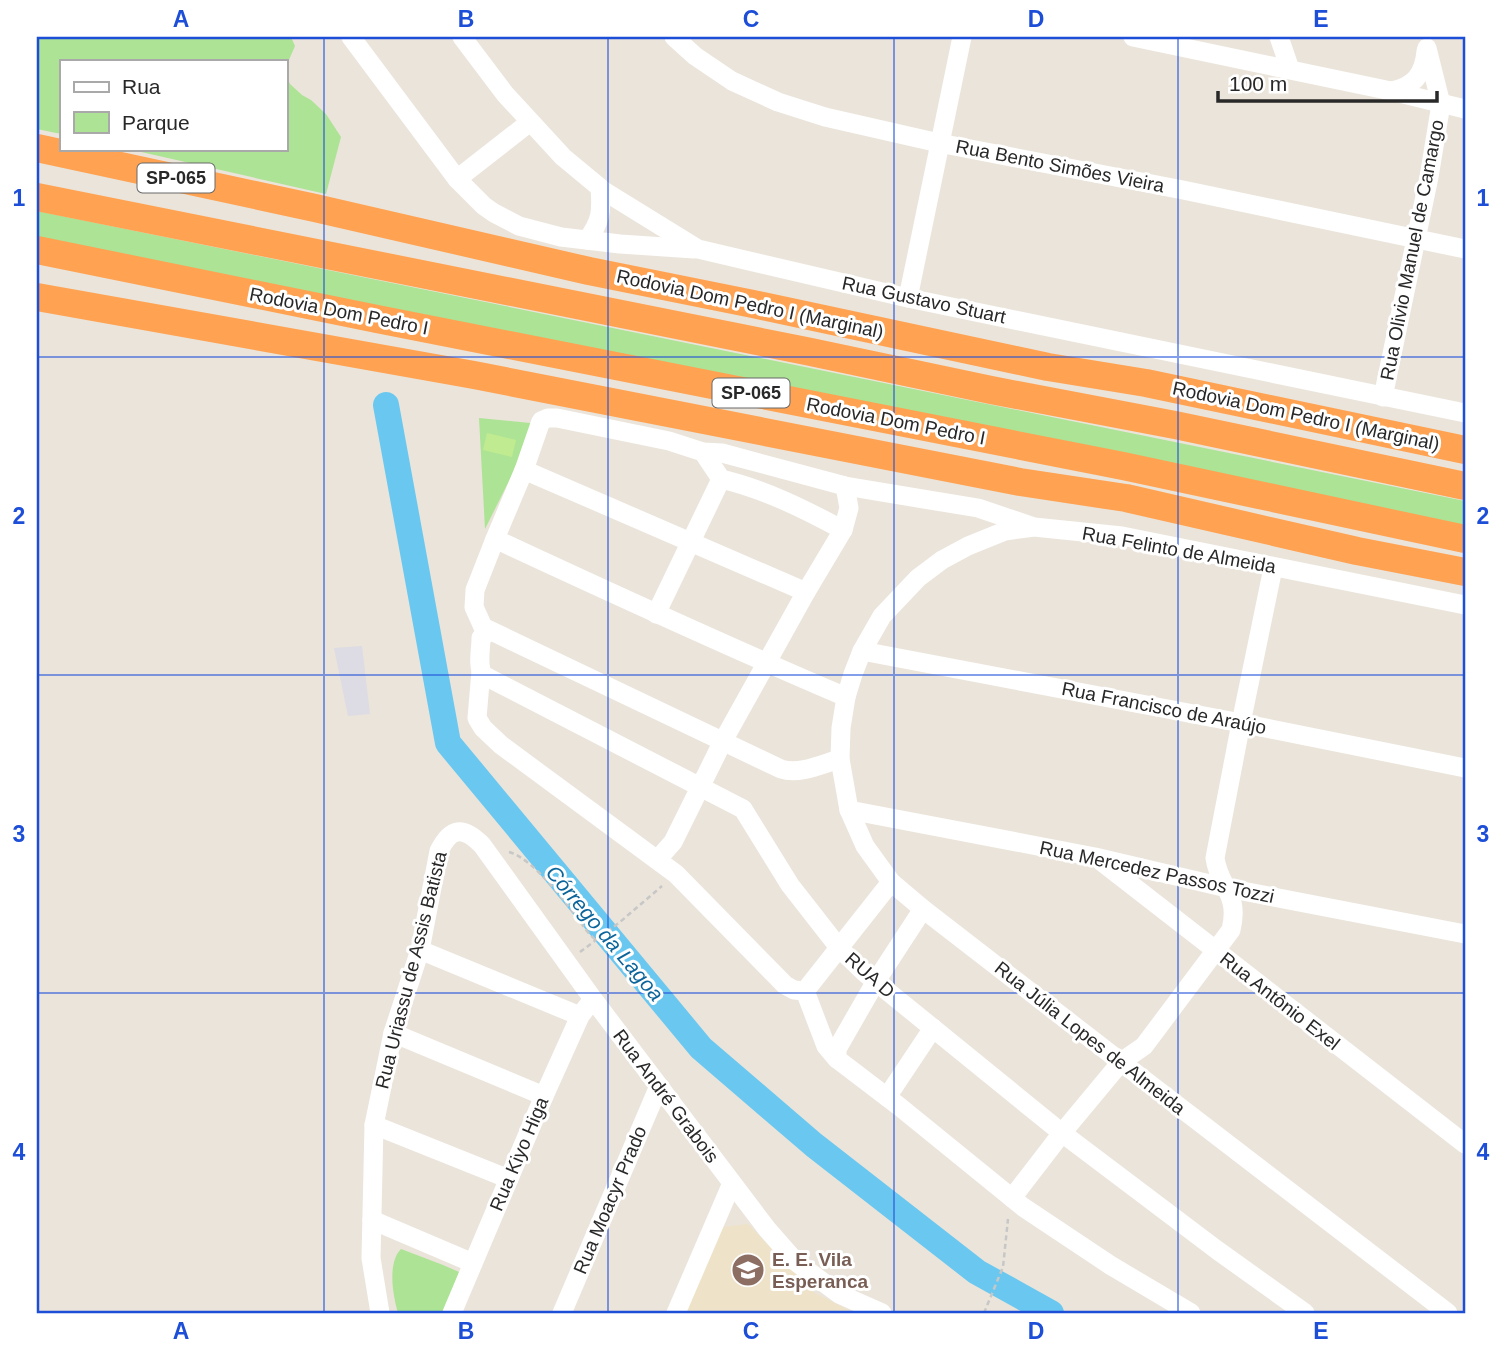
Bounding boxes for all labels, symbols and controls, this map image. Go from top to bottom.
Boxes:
text: A [173,6,189,32]
text: B [458,6,474,32]
text: C [743,6,759,32]
text: D [1028,6,1044,32]
text: E [1313,6,1329,32]
legend [60,60,287,150]
scale bar [1218,60,1437,104]
text: 100 m [1229,72,1287,95]
text: Rua [122,75,161,98]
text: Parque [122,111,190,134]
street label: Rua Olivio Manuel de Camargo [1376,118,1448,382]
street label: Rua Bento Simões Vieira [954,135,1166,197]
road number: SP-065 [138,163,214,192]
text: 1 [13,185,26,211]
text: 1 [1477,185,1490,211]
street label: Rodovia Dom Pedro I (Marginal) [615,265,885,343]
street label: Rua Gustavo Stuart [840,272,1008,328]
street label: Rodovia Dom Pedro I [248,283,430,339]
street label: Rodovia Dom Pedro I (Marginal) [1171,377,1441,455]
road number: SP-065 [712,379,790,408]
street label: Rodovia Dom Pedro I [805,393,987,449]
text: 2 [13,503,25,529]
text: 2 [1477,503,1489,529]
street label: Rua Felinto de Almeida [1080,523,1278,577]
street label: Rua Francisco de Araújo [1060,678,1268,738]
text: 3 [13,821,25,847]
text: 3 [1477,821,1489,847]
street label: Rua Mercedez Passos Tozzi [1038,837,1276,907]
street label: Rua Uriassu de Assis Batista [371,849,451,1091]
water label: Córrego da Lagoa [542,861,668,1005]
street label: RUA D [841,948,899,1002]
street label: Rua Antônio Exel [1216,948,1344,1054]
street label: Rua Júlia Lopes de Almeida [991,957,1190,1119]
street label: Rua André Grabois [609,1025,723,1167]
street label: Rua Kiyo Higa [486,1094,553,1214]
street label: Rua Moacyr Prado [569,1123,651,1277]
text: 4 [13,1139,26,1165]
text: 4 [1477,1139,1490,1165]
place label: E. E. Vila Esperanca [772,1249,869,1292]
school or university icon: E. E. Vila Esperanca [729,1251,767,1289]
text: A [173,1318,189,1344]
text: B [458,1318,474,1344]
text: C [743,1318,759,1344]
text: D [1028,1318,1044,1344]
text: E [1313,1318,1329,1344]

